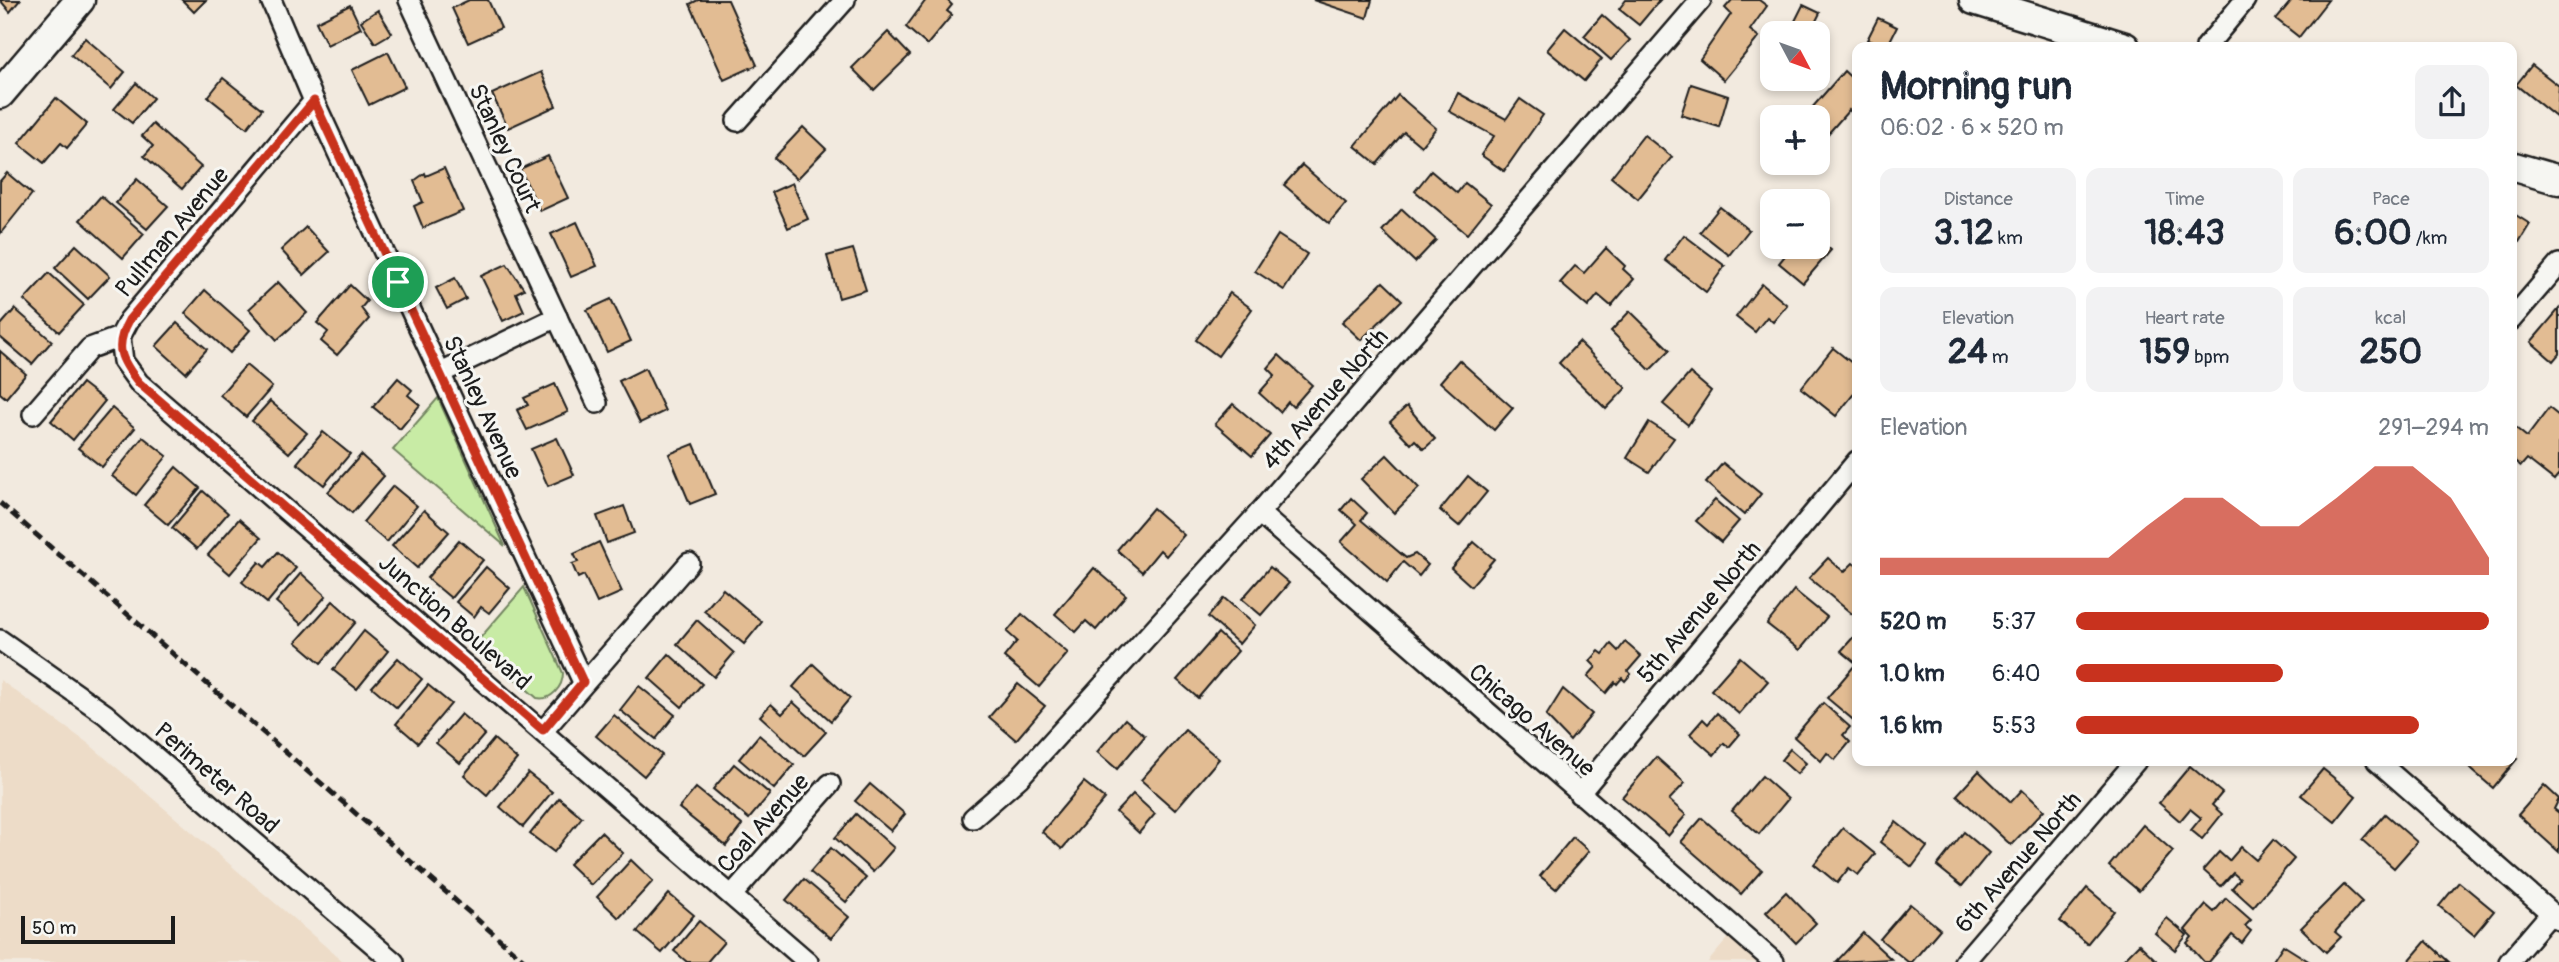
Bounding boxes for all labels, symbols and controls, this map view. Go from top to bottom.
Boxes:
north arrow [1760,21,1830,91]
map controls [1760,21,1830,259]
text: Morning run [1880,63,2072,111]
button: share [2415,65,2489,139]
street label: Stanley Court [462,79,547,217]
button: + [1760,105,1830,175]
text: 06:02 · 6 × 520 m [1880,113,2064,142]
street label: Pullman Avenue [110,161,235,303]
text: Distance [1943,187,2013,211]
text: Time [2165,187,2204,211]
text: Pace [2372,187,2410,211]
button: − [1760,189,1830,259]
text: 3.12 [1933,211,1994,255]
text: 18:43 [2144,211,2225,255]
text: 6:00 [2334,211,2412,255]
text: km [1994,226,2023,250]
text: /km [2412,226,2447,250]
pin [368,252,428,312]
icon: arrive [379,263,417,301]
text: Elevation [1942,306,2014,330]
text: Heart rate [2144,306,2225,330]
text: kcal [2375,306,2406,330]
street label: 4th Avenue North [1256,323,1395,476]
text: 24 [1948,330,1988,374]
text: 159 [2140,330,2190,374]
text: 250 [2360,330,2422,374]
street label: Stanley Avenue [437,331,528,483]
text: m [1988,345,2009,369]
text: bpm [2190,345,2229,369]
text: Elevation [1880,413,1968,442]
text: 291–294 m [2378,413,2489,442]
street label: 5th Avenue North [1631,535,1767,689]
street label: Junction Boulevard [372,548,537,697]
text: 520 m [1880,607,1946,636]
text: 5:37 [1992,607,2036,636]
street label: Chicago Avenue [1463,658,1601,783]
text: 1.0 km [1880,659,1945,688]
text: 6:40 [1992,659,2041,688]
text: 1.6 km [1880,711,1942,740]
text: 5:53 [1992,711,2036,740]
street label: Perimeter Road [148,716,285,840]
street label: Coal Avenue [711,768,816,879]
street label: 6th Avenue North [1949,786,2088,939]
scale bar [21,913,175,945]
text: 50 m [32,916,76,940]

